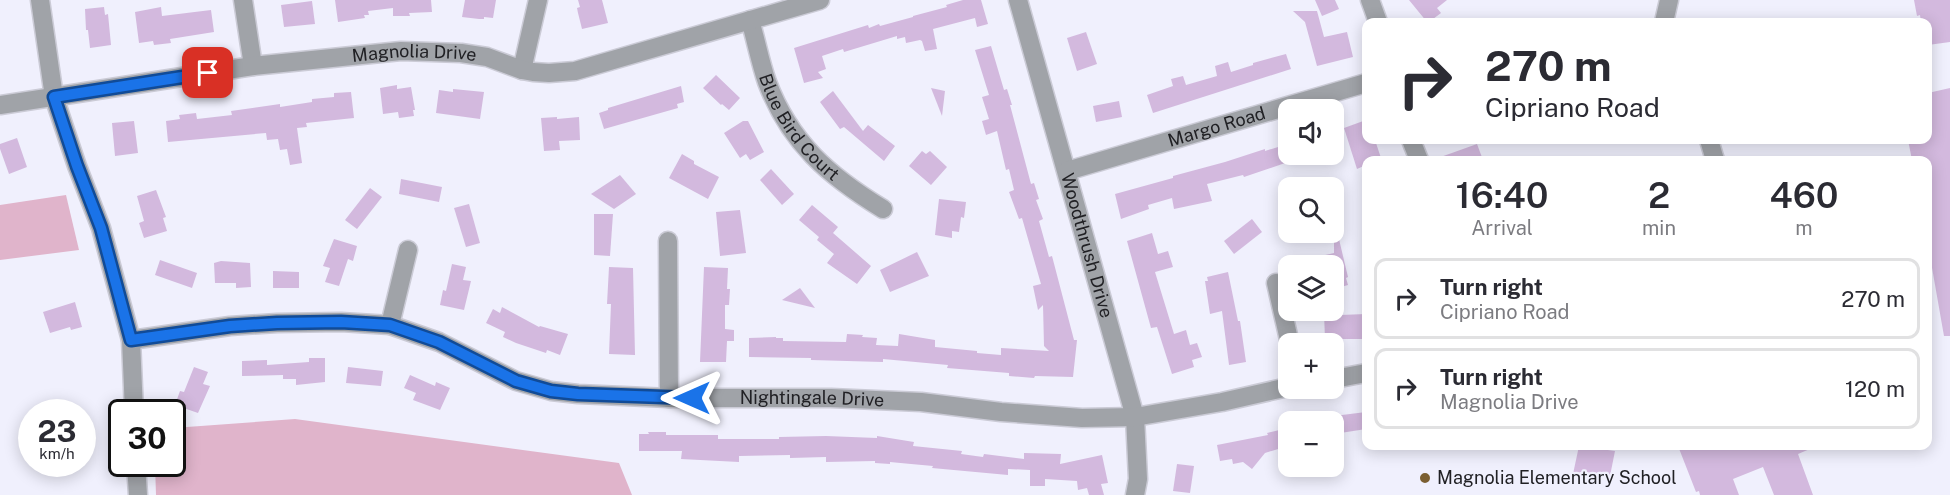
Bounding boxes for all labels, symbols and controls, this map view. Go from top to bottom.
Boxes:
street label: Magnolia Drive [351,40,478,66]
text: 270 m [1485,41,1612,90]
icon: right [1386,42,1464,120]
pin [182,47,233,98]
icon: arrive [191,56,224,89]
street label: Blue Bird Court [755,71,844,185]
text: Cipriano Road [1485,91,1660,123]
map controls [1278,99,1344,477]
button: sound [1278,99,1344,165]
street label: Margo Road [1165,102,1268,151]
street label: Woodthrush Drive [1057,171,1118,320]
text: 16:40 [1456,174,1548,216]
text: 2 [1648,174,1670,216]
text: 460 [1770,174,1838,216]
button: search [1278,177,1344,243]
text: Arrival [1471,216,1533,240]
text: min [1642,216,1676,240]
text: m [1795,216,1813,240]
button: layers [1278,255,1344,321]
text: Turn right [1440,274,1543,300]
icon: right [1389,282,1422,315]
text: 270 m [1841,286,1905,312]
text: Cipriano Road [1440,300,1570,324]
button: + [1278,333,1344,399]
text: Turn right [1440,364,1543,390]
position arrow [660,366,724,430]
icon: right [1389,372,1422,405]
text: 120 m [1845,376,1905,402]
street label: Nightingale Drive [740,387,885,410]
text: Magnolia Drive [1440,390,1579,414]
speed limit sign: 30 [108,399,186,477]
button: − [1278,411,1344,477]
text: 23 [37,413,77,449]
text: km/h [39,445,75,462]
place label: Magnolia Elementary School [1437,467,1677,488]
marker: Magnolia Elementary School [1418,471,1432,485]

